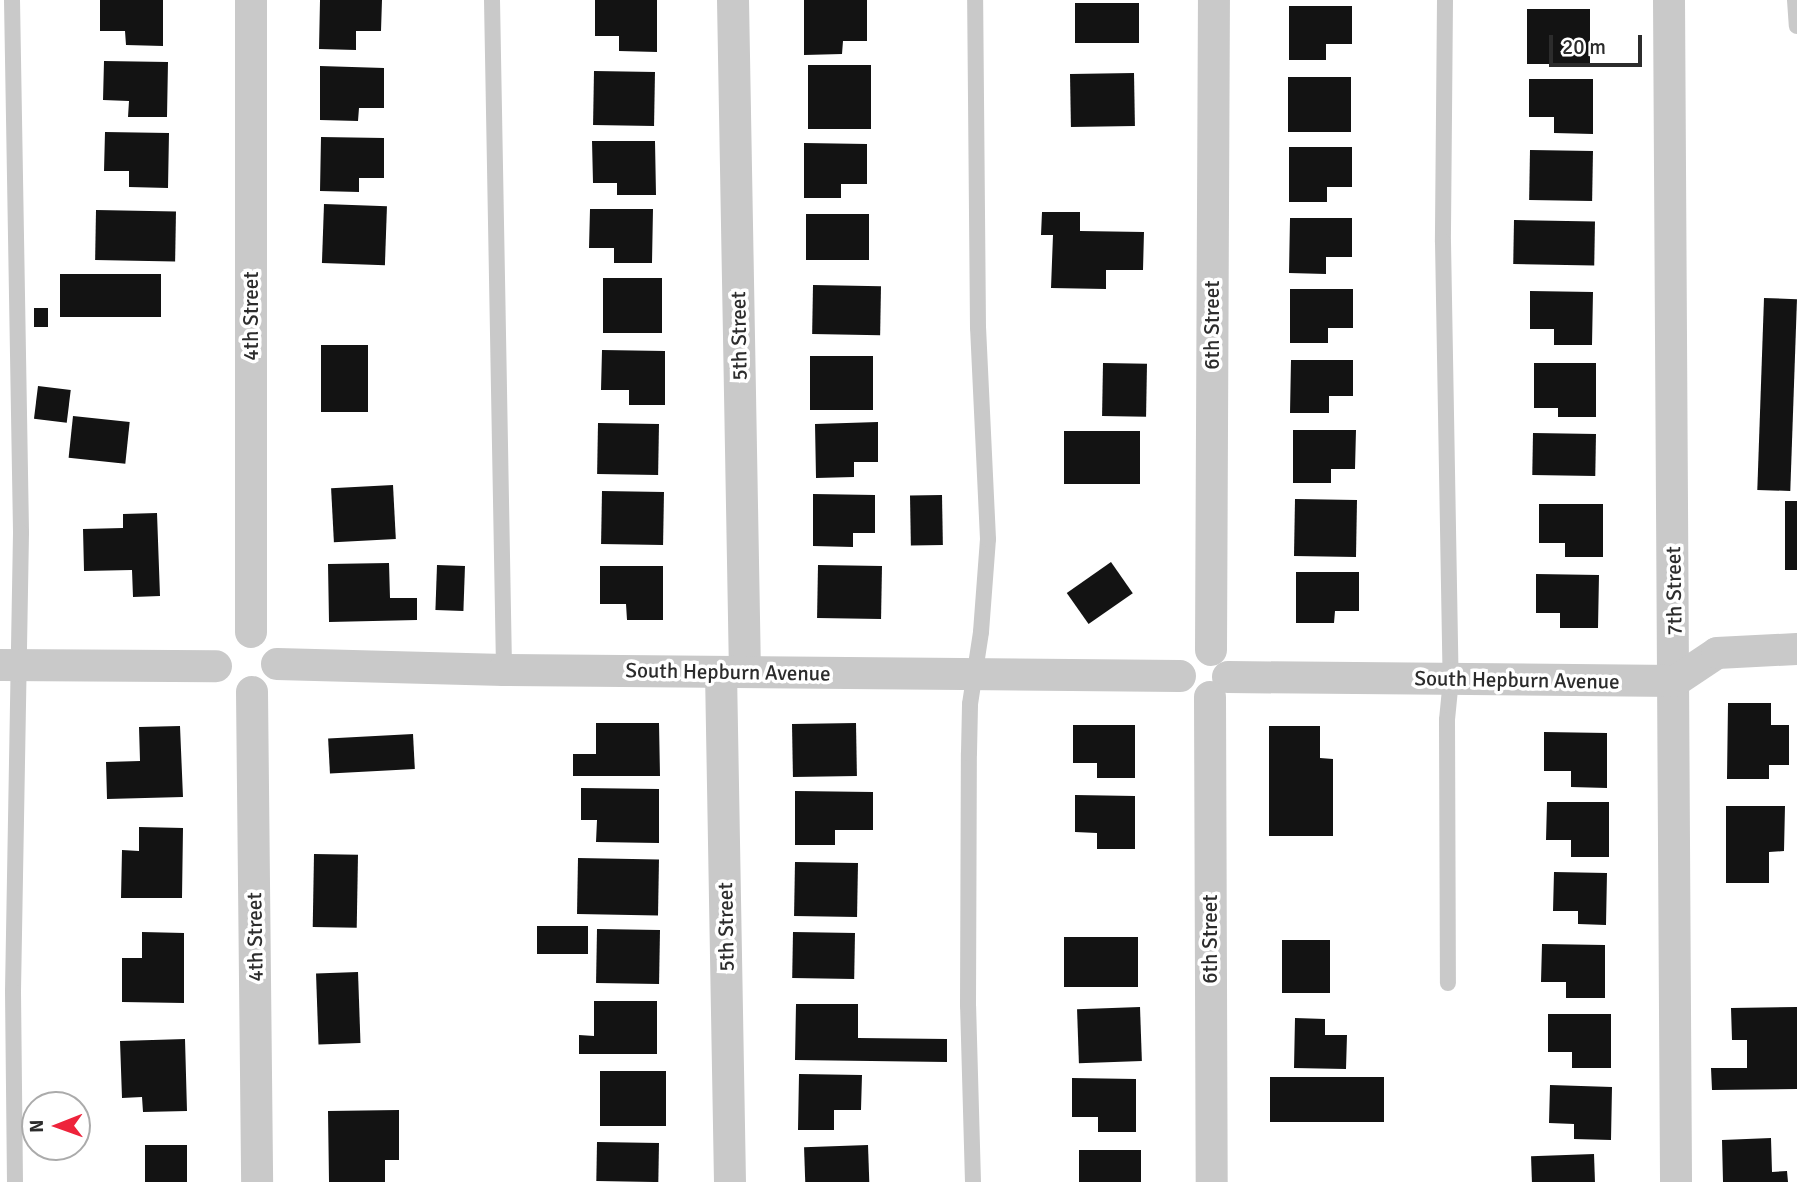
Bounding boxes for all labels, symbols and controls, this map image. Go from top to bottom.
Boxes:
scale bar [1552,21,1645,65]
text: 20 m [1562,34,1606,60]
street label: 4th Street [238,271,264,361]
street label: 6th Street [1199,280,1225,370]
street label: 5th Street [726,291,752,381]
street label: 7th Street [1661,546,1687,636]
street label: South Hepburn Avenue [625,658,831,686]
street label: South Hepburn Avenue [1414,666,1620,694]
street label: 5th Street [713,882,739,972]
street label: 4th Street [242,892,268,982]
street label: 6th Street [1197,894,1223,984]
north arrow [21,1091,91,1161]
text: N [25,1120,49,1133]

